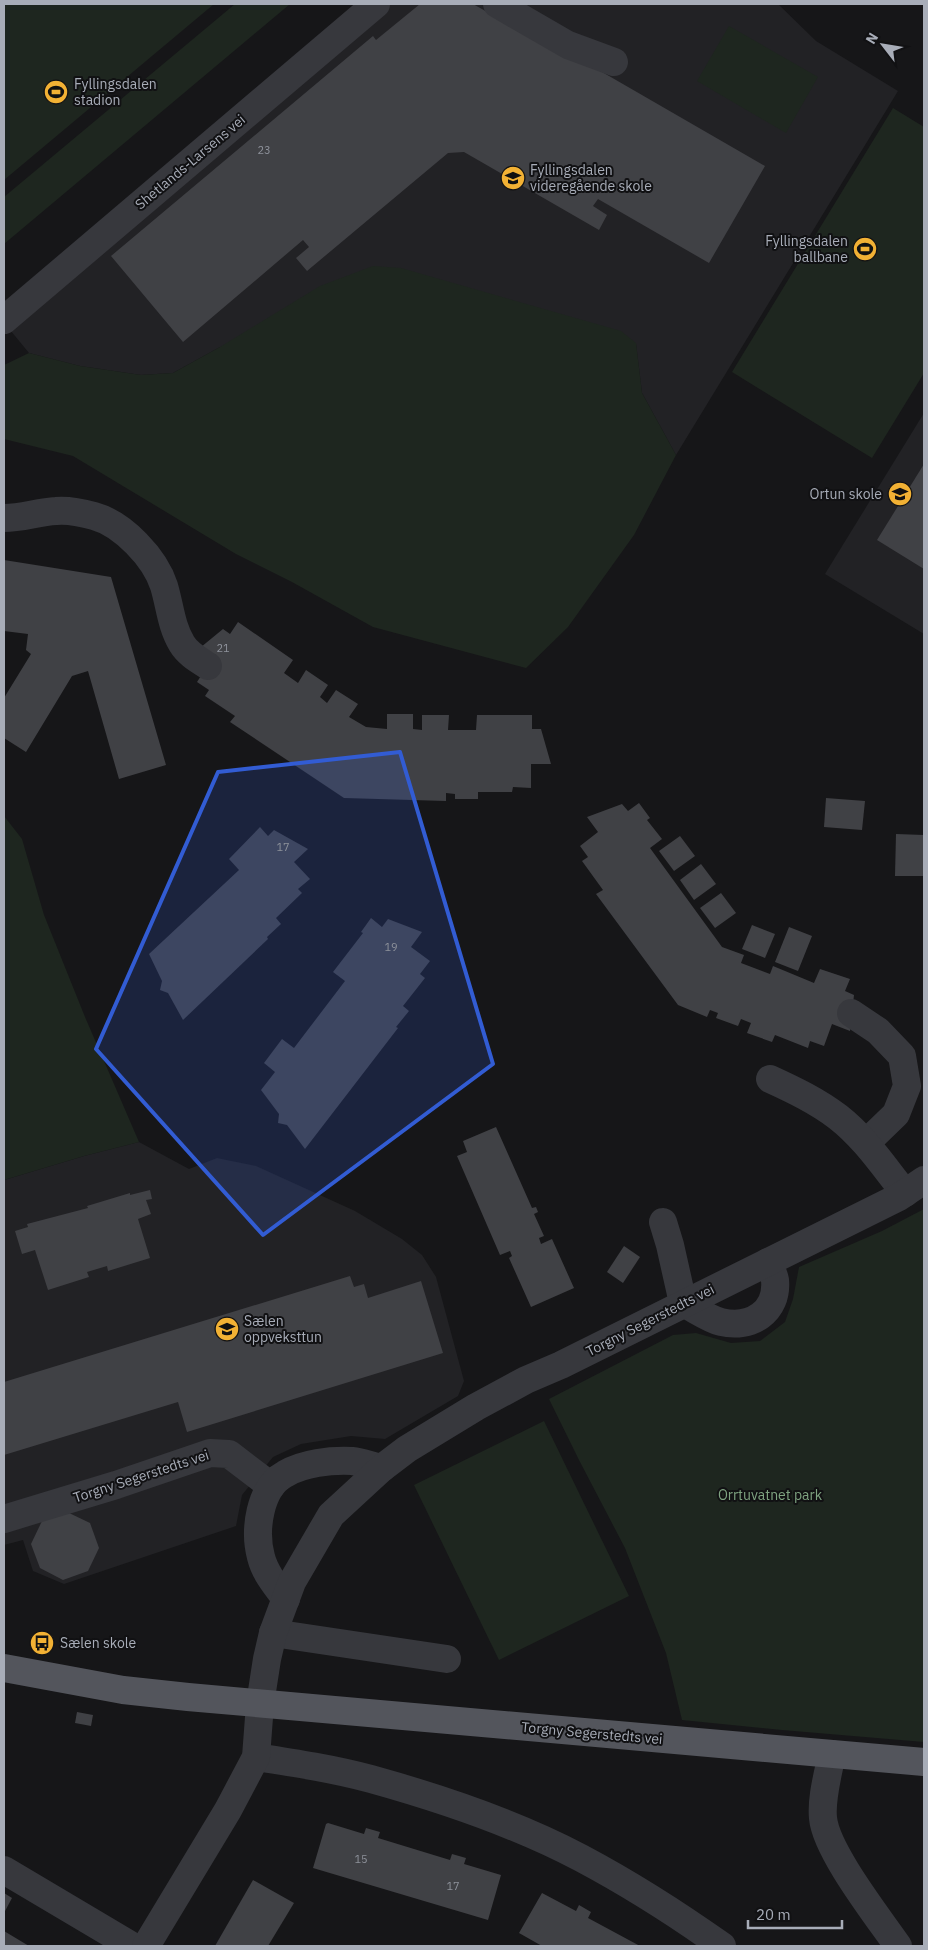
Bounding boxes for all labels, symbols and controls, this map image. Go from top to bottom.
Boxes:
north arrow [858,20,908,70]
text: N [862,29,882,47]
place label: Fyllingsdalen stadion [74,75,157,109]
sports icon: Fyllingsdalen stadion [43,79,69,105]
street label: Shetlands-Larsens vei [131,111,249,213]
house number: 23 [257,143,271,157]
place label: Fyllingsdalen videregående skole [530,161,652,195]
school or university icon: Fyllingsdalen videregående skole [500,165,526,191]
place label: Fyllingsdalen ballbane [765,232,848,266]
sports icon: Fyllingsdalen ballbane [852,236,878,262]
school or university icon: Ortun skole [887,481,913,507]
place label: Ortun skole [809,485,882,503]
house number: 21 [216,641,230,655]
house number: 17 [276,840,290,854]
house number: 19 [384,940,398,954]
street label: Torgny Segerstedts vei [583,1280,717,1360]
place label: Sælen oppveksttun [244,1312,322,1346]
school or university icon: Sælen oppveksttun [214,1316,240,1342]
street label: Torgny Segerstedts vei [71,1446,211,1506]
park label: Orrtuvatnet park [718,1486,823,1504]
bus stop icon: Sælen skole [29,1630,55,1656]
place label: Sælen skole [60,1634,137,1652]
street label: Torgny Segerstedts vei [521,1718,663,1748]
house number: 15 [354,1852,368,1866]
house number: 17 [446,1879,460,1893]
scale bar [748,1898,842,1930]
text: 20 m [756,1905,791,1924]

